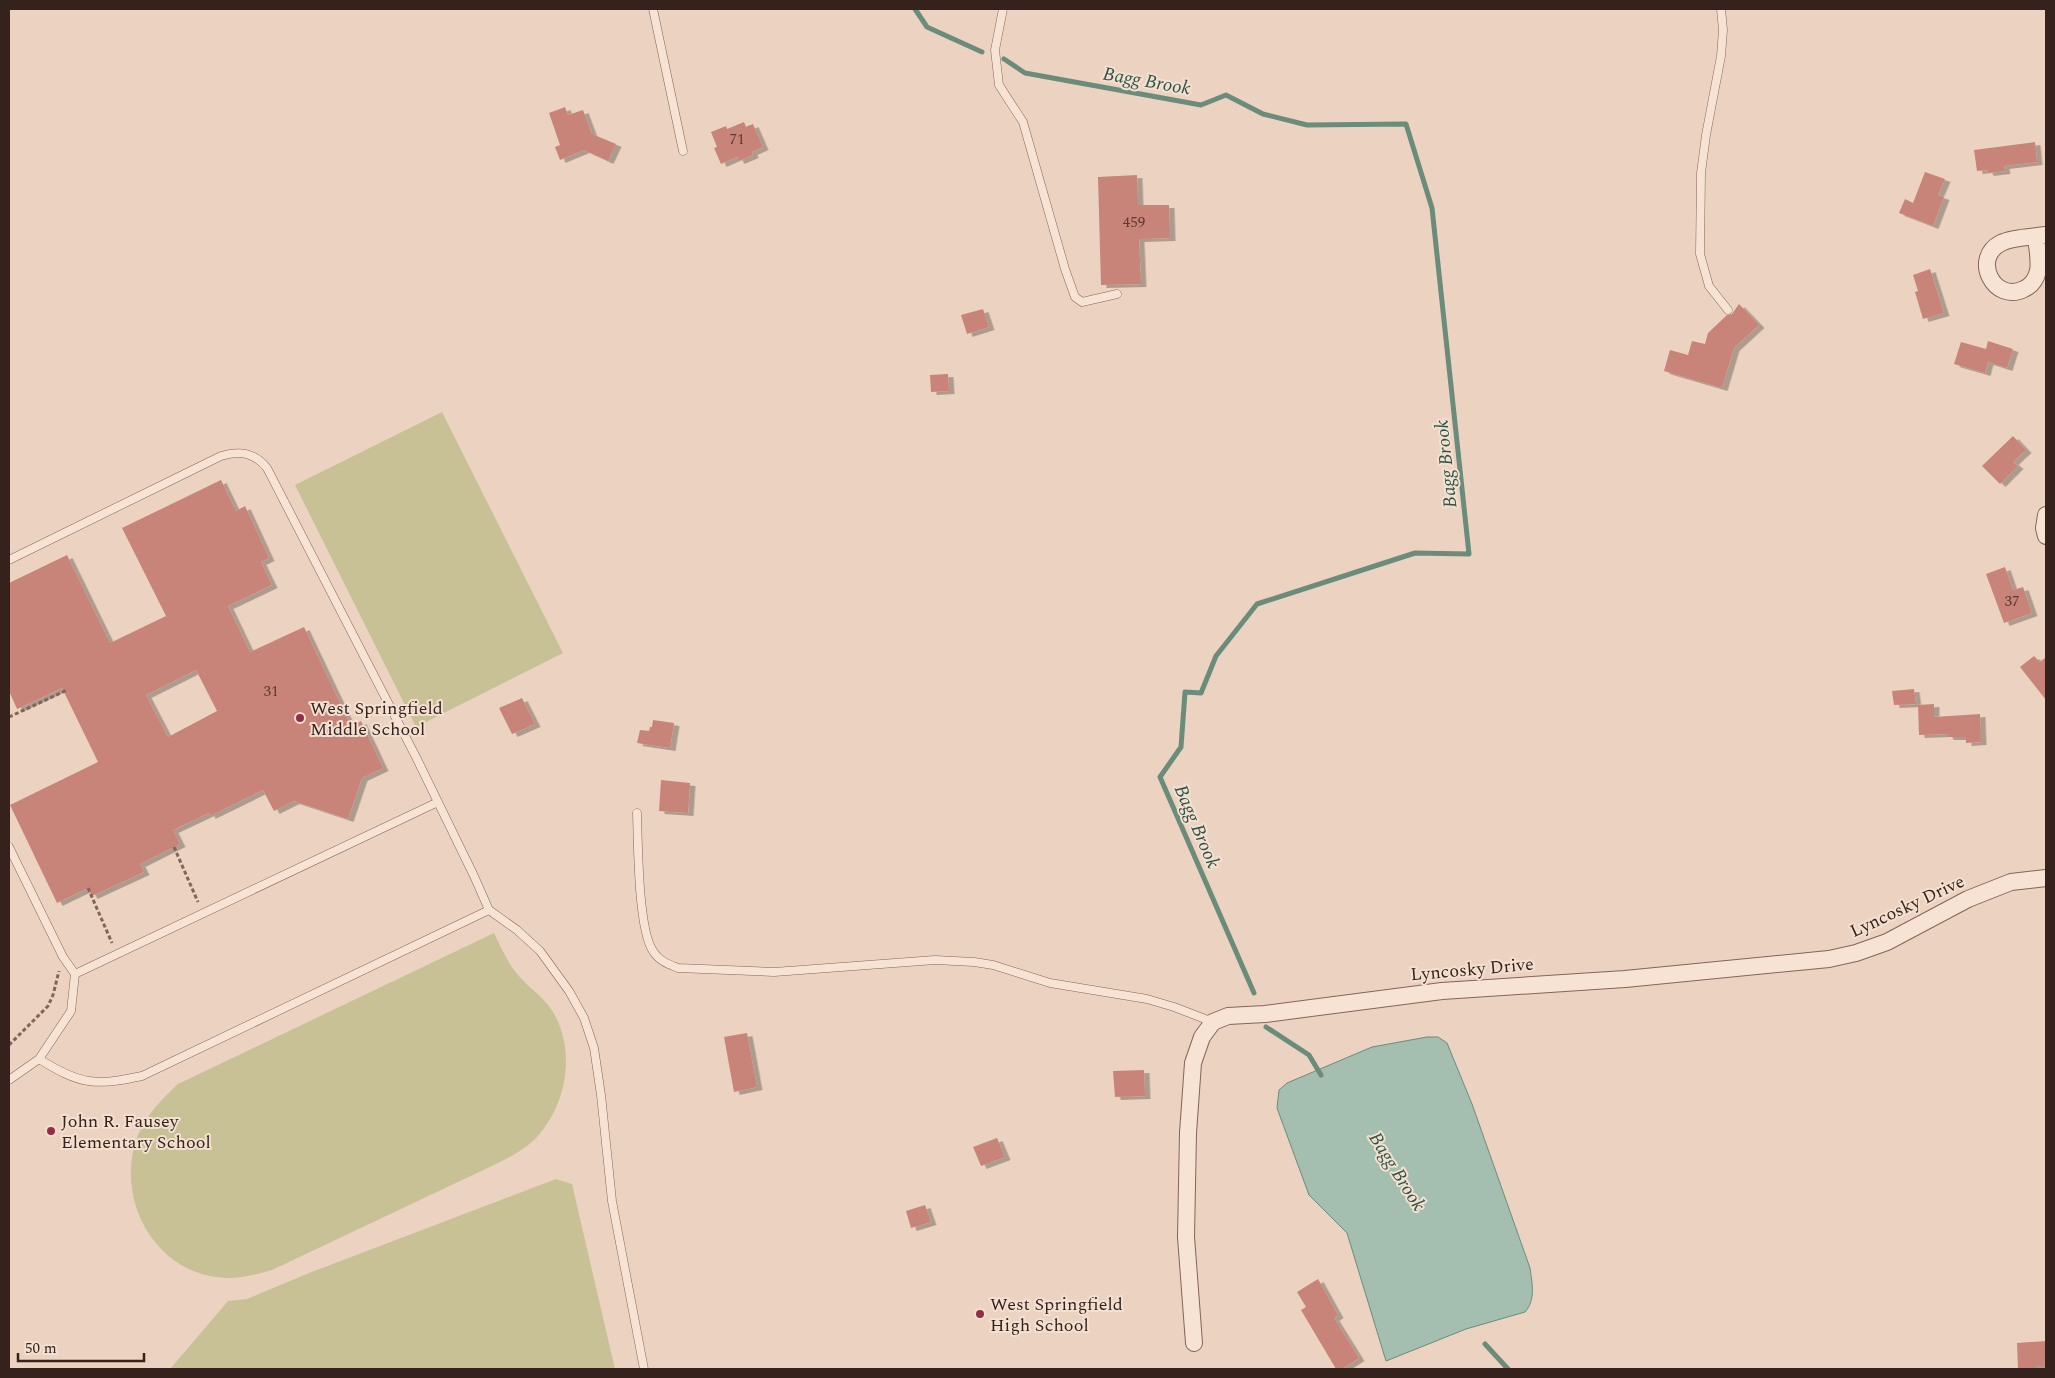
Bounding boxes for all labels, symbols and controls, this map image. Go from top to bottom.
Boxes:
water label: Bagg Brook [1101,59,1193,103]
house number: 71 [729,128,745,151]
house number: 459 [1123,211,1145,234]
water label: Bagg Brook [1427,418,1466,509]
house number: 37 [2004,590,2020,613]
house number: 31 [263,680,279,703]
place label: West Springfield Middle School [310,695,443,743]
marker: West Springfield Middle School [294,712,306,724]
water label: Bagg Brook [1166,780,1227,873]
street label: Lyncosky Drive [1845,868,1969,945]
street label: Lyncosky Drive [1409,951,1535,988]
place label: John R. Fausey Elementary School [61,1108,211,1156]
marker: John R. Fausey Elementary School [45,1125,57,1137]
water label: Bagg Brook [1361,1126,1433,1217]
place label: West Springfield High School [990,1291,1123,1339]
marker: West Springfield High School [974,1308,986,1320]
scale bar [18,1330,144,1362]
text: 50 m [25,1337,57,1360]

